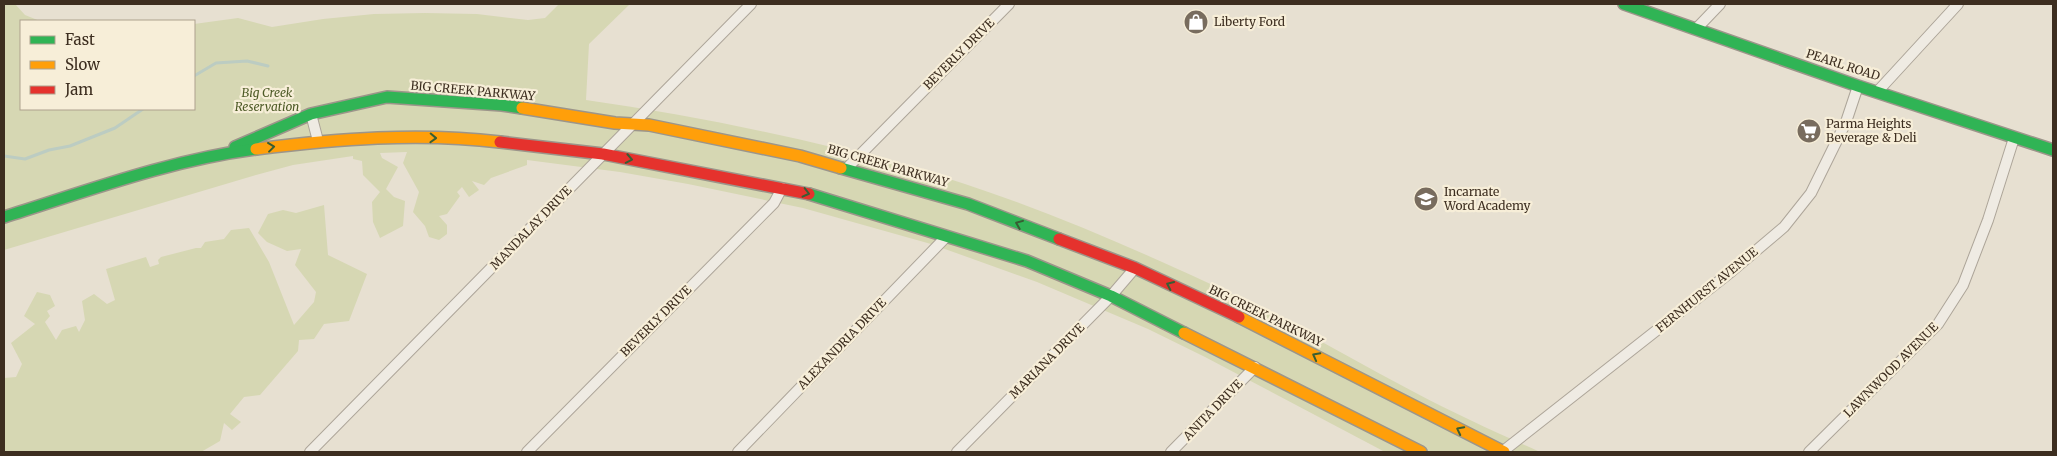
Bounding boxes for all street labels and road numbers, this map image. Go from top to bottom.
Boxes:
street label: BEVERLY DRIVE [920,15,998,92]
street label: PEARL ROAD [1804,46,1882,84]
street label: BIG CREEK PARKWAY [410,78,536,103]
street label: BIG CREEK PARKWAY [826,141,951,190]
street label: MANDALAY DRIVE [487,182,575,273]
street label: FERNHURST AVENUE [1653,244,1761,335]
street label: BIG CREEK PARKWAY [1207,281,1326,350]
street label: BEVERLY DRIVE [617,282,695,359]
street label: ALEXANDRIA DRIVE [794,295,889,393]
street label: LAWNWOOD AVENUE [1840,319,1941,420]
street label: MARIANA DRIVE [1006,320,1088,401]
street label: ANITA DRIVE [1179,376,1246,444]

